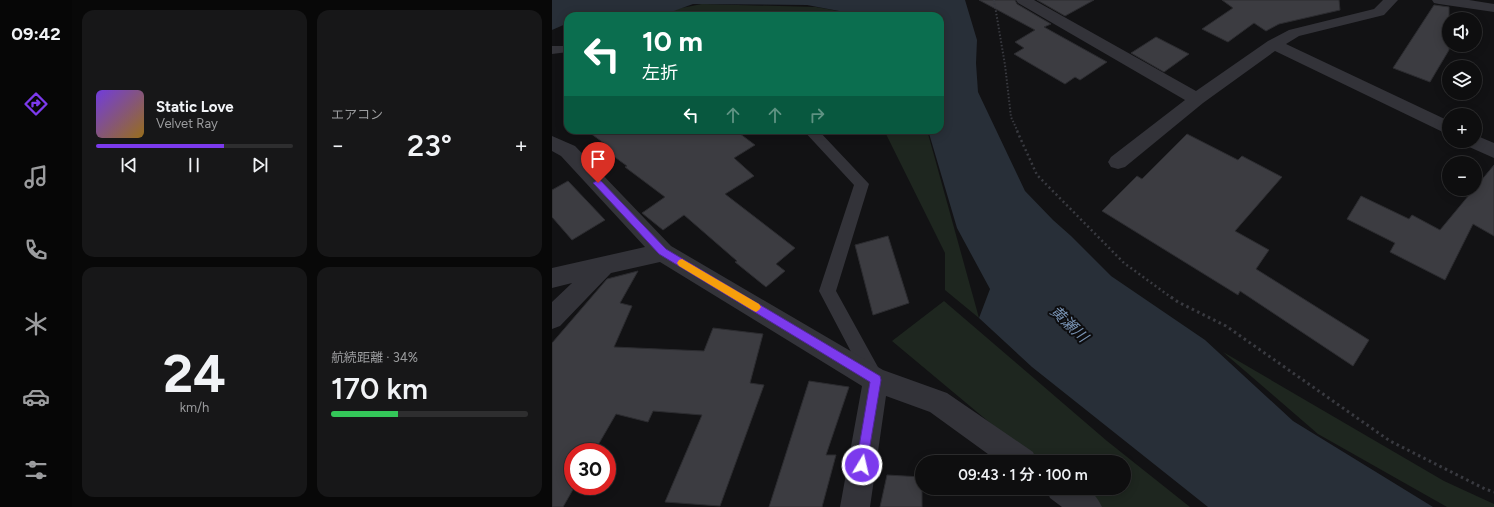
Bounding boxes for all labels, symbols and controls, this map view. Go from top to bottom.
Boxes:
map controls [1442,12,1482,196]
button: sound [1442,12,1482,52]
text: 09:42 [11,23,61,45]
text: 10 m [642,24,703,58]
icon: left [576,28,628,80]
button: layers [1442,60,1482,100]
text: 左折 [642,62,678,84]
icon: directions [22,90,50,118]
text: Static Love [156,98,234,116]
icon: left [680,104,702,126]
icon: ahead [722,104,744,126]
icon: ahead [764,104,786,126]
icon: right [806,104,828,126]
text: エアコン [331,107,383,122]
button: + [1442,108,1482,148]
text: Velvet Ray [156,116,218,131]
text: 23° [407,127,452,164]
text: − [331,132,345,159]
text: + [514,132,528,159]
pin [581,142,615,183]
icon: arrive [587,148,609,170]
icon: previous [118,154,140,176]
icon: pause [183,154,205,176]
icon: next [249,154,271,176]
button: − [1442,156,1482,196]
icon: music [22,163,50,191]
icon: phone [22,236,50,264]
water label: 黄瀬川 [1046,302,1093,347]
icon: climate [22,310,50,338]
text: 24 [163,343,226,405]
text: 航続距離 · 34% [331,350,418,365]
text: 170 km [331,370,428,407]
icon: car [22,383,50,411]
text: km/h [180,400,209,415]
speed limit sign: 30 [564,443,616,495]
position arrow [841,444,883,486]
icon: filters [22,456,50,484]
text: 09:43 · 1 分 · 100 m [958,466,1088,484]

